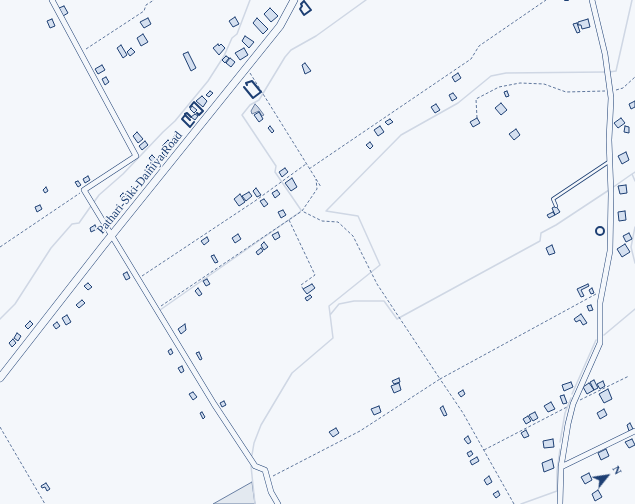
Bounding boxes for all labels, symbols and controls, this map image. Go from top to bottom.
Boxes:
street label: Pathari-Siki-Dainiya Road [94,129,186,237]
north arrow [587,456,627,496]
text: N [610,464,625,476]

